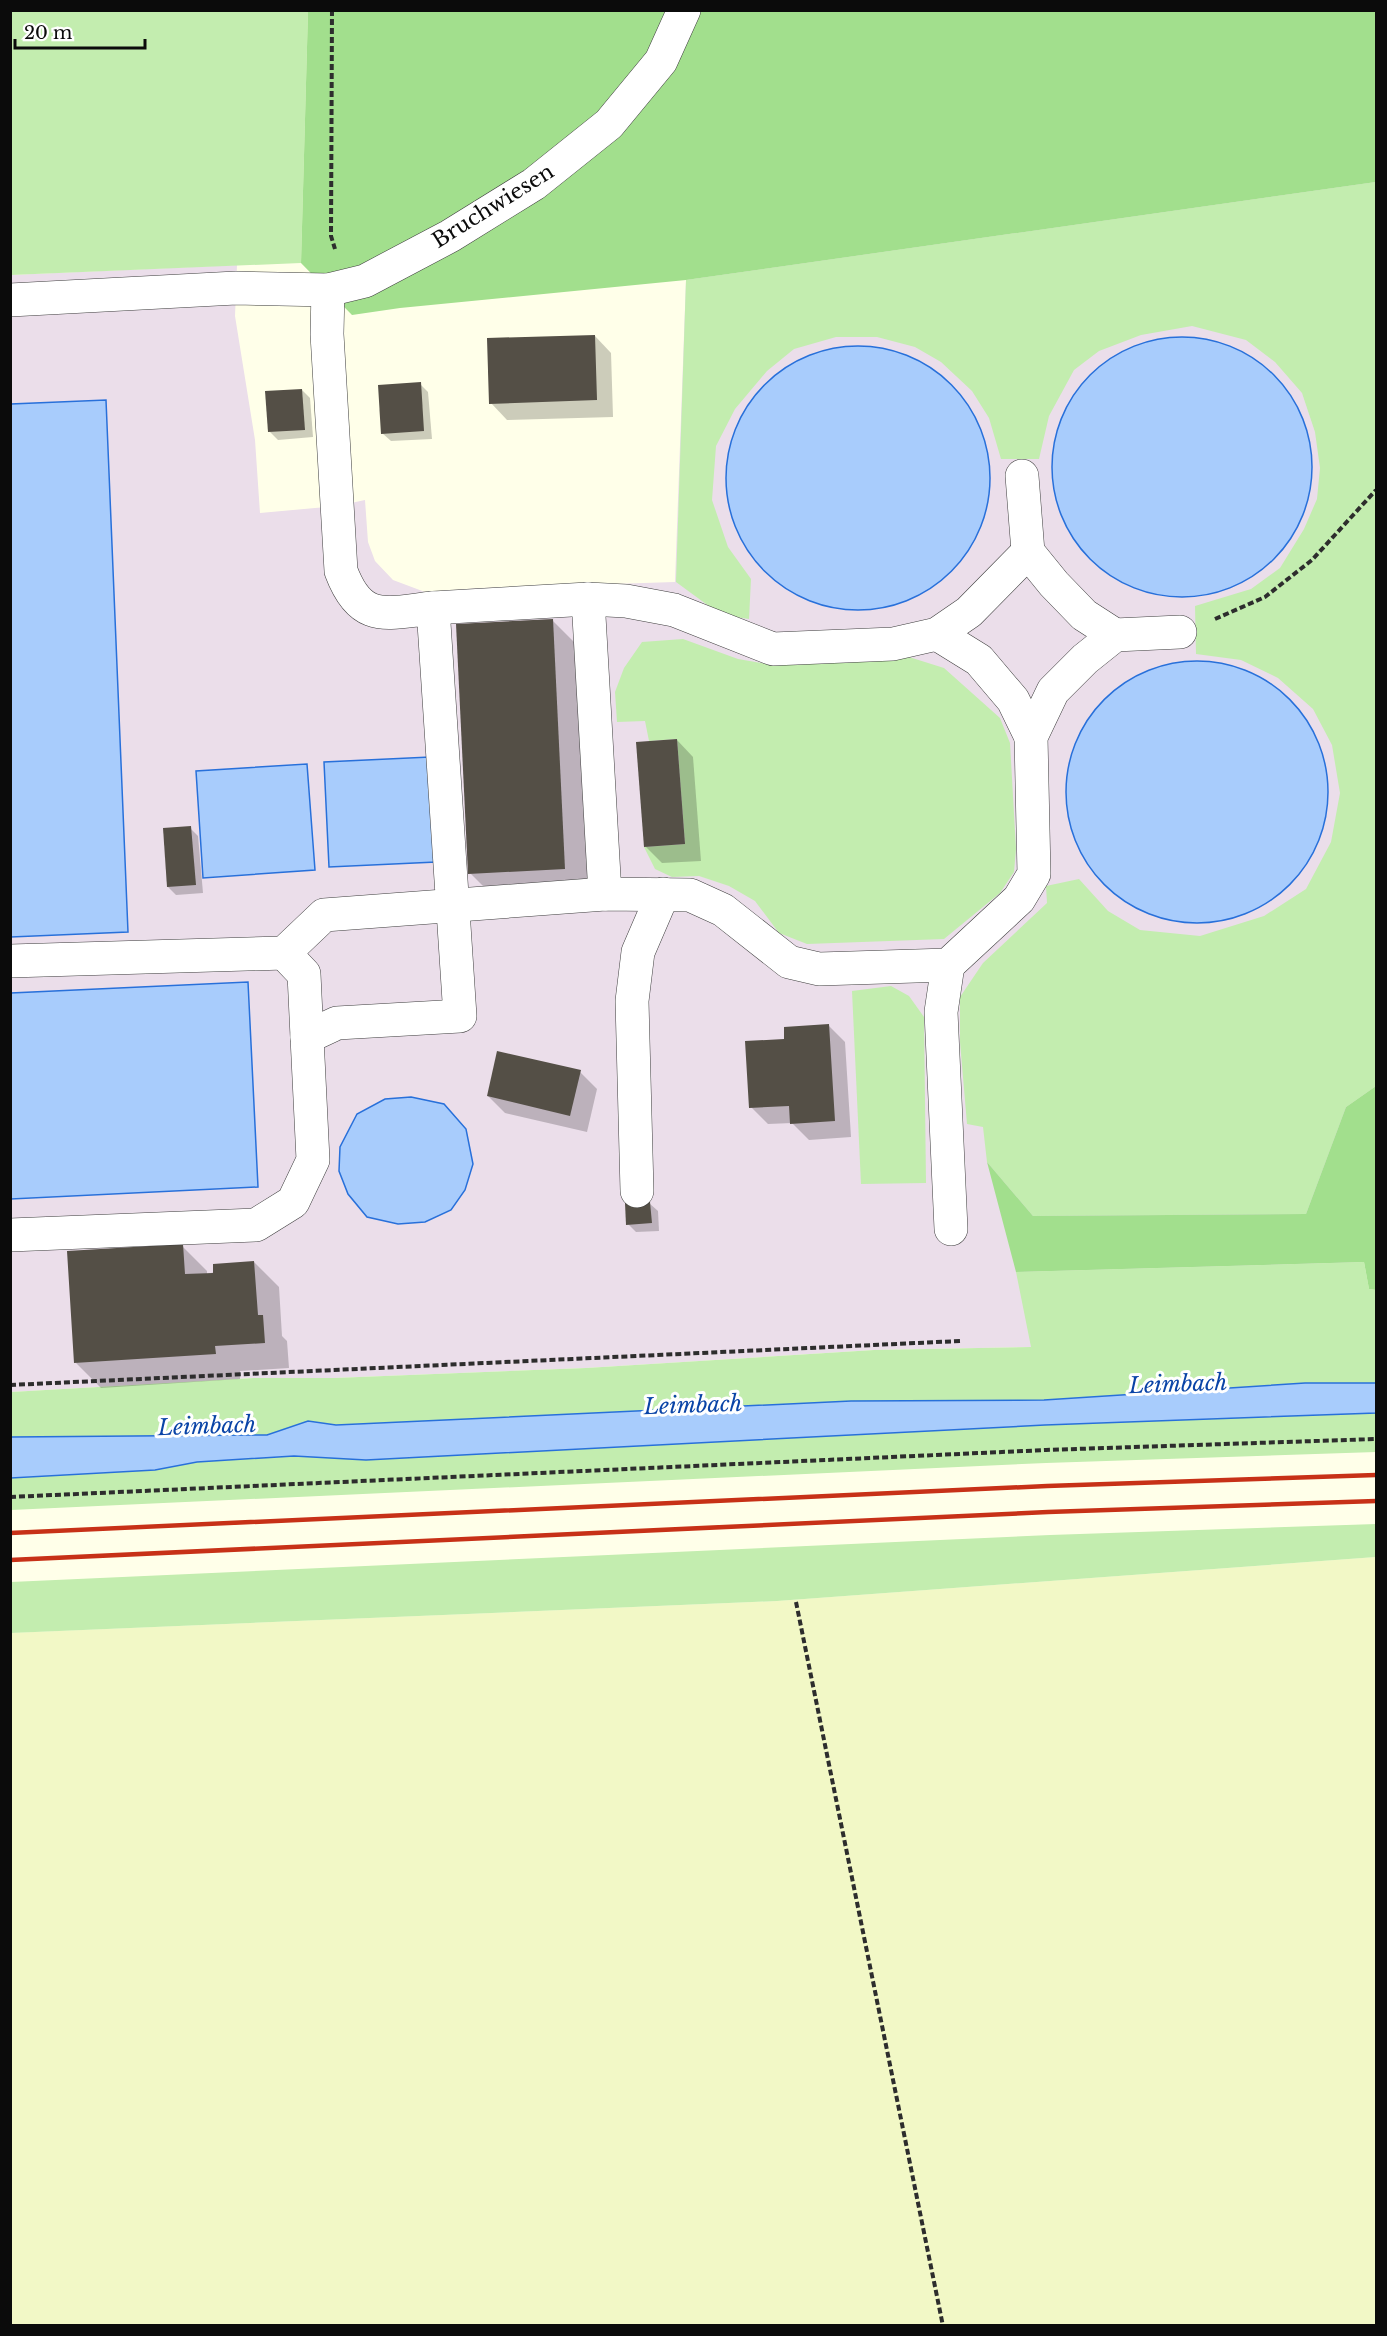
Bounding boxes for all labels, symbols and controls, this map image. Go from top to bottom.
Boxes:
scale bar [15,12,146,50]
text: 20 m [24,22,72,44]
street label: Bruchwiesen [427,158,559,254]
water label: Leimbach [1127,1369,1228,1399]
water label: Leimbach [642,1390,743,1420]
water label: Leimbach [156,1411,257,1441]

